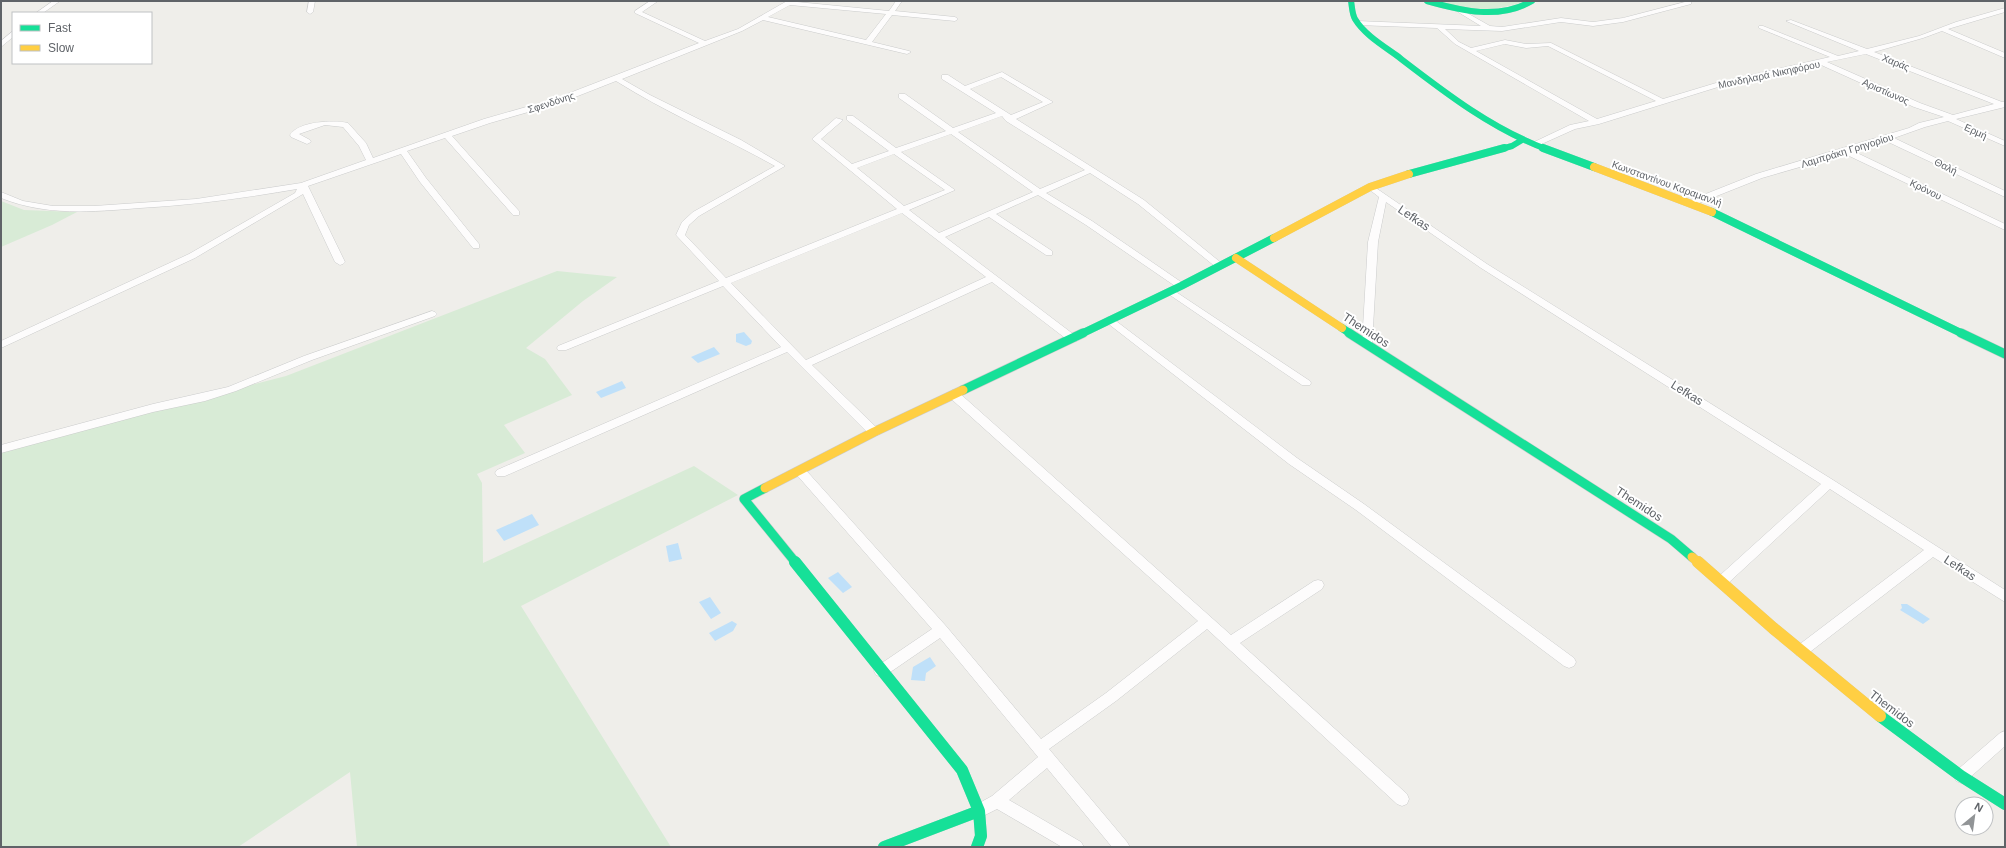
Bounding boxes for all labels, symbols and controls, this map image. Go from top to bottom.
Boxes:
legend [12,12,152,64]
text: Fast [48,21,72,35]
text: Slow [48,41,74,55]
street label: Χαράς [1880,52,1911,73]
street label: Μανδηλαρά Νικηφόρου [1717,58,1821,91]
street label: Αριστίωνος [1861,76,1911,107]
street label: Σφενδόνης [526,90,576,115]
street label: Ερμή [1963,122,1989,141]
street label: Λαμπράκη Γρηγορίου [1800,131,1895,170]
street label: Θαλή [1933,156,1959,177]
street label: Κωνσταντίνου Καραμανλή [1610,158,1723,208]
street label: Κρόνου [1908,177,1943,202]
street label: Lefkas [1395,202,1433,234]
street label: Themidos [1340,310,1392,350]
street label: Lefkas [1668,378,1706,408]
street label: Themidos [1613,484,1665,524]
street label: Lefkas [1941,553,1979,583]
street label: Themidos [1867,688,1917,730]
north arrow [1954,796,1994,836]
text: N [1972,800,1985,814]

